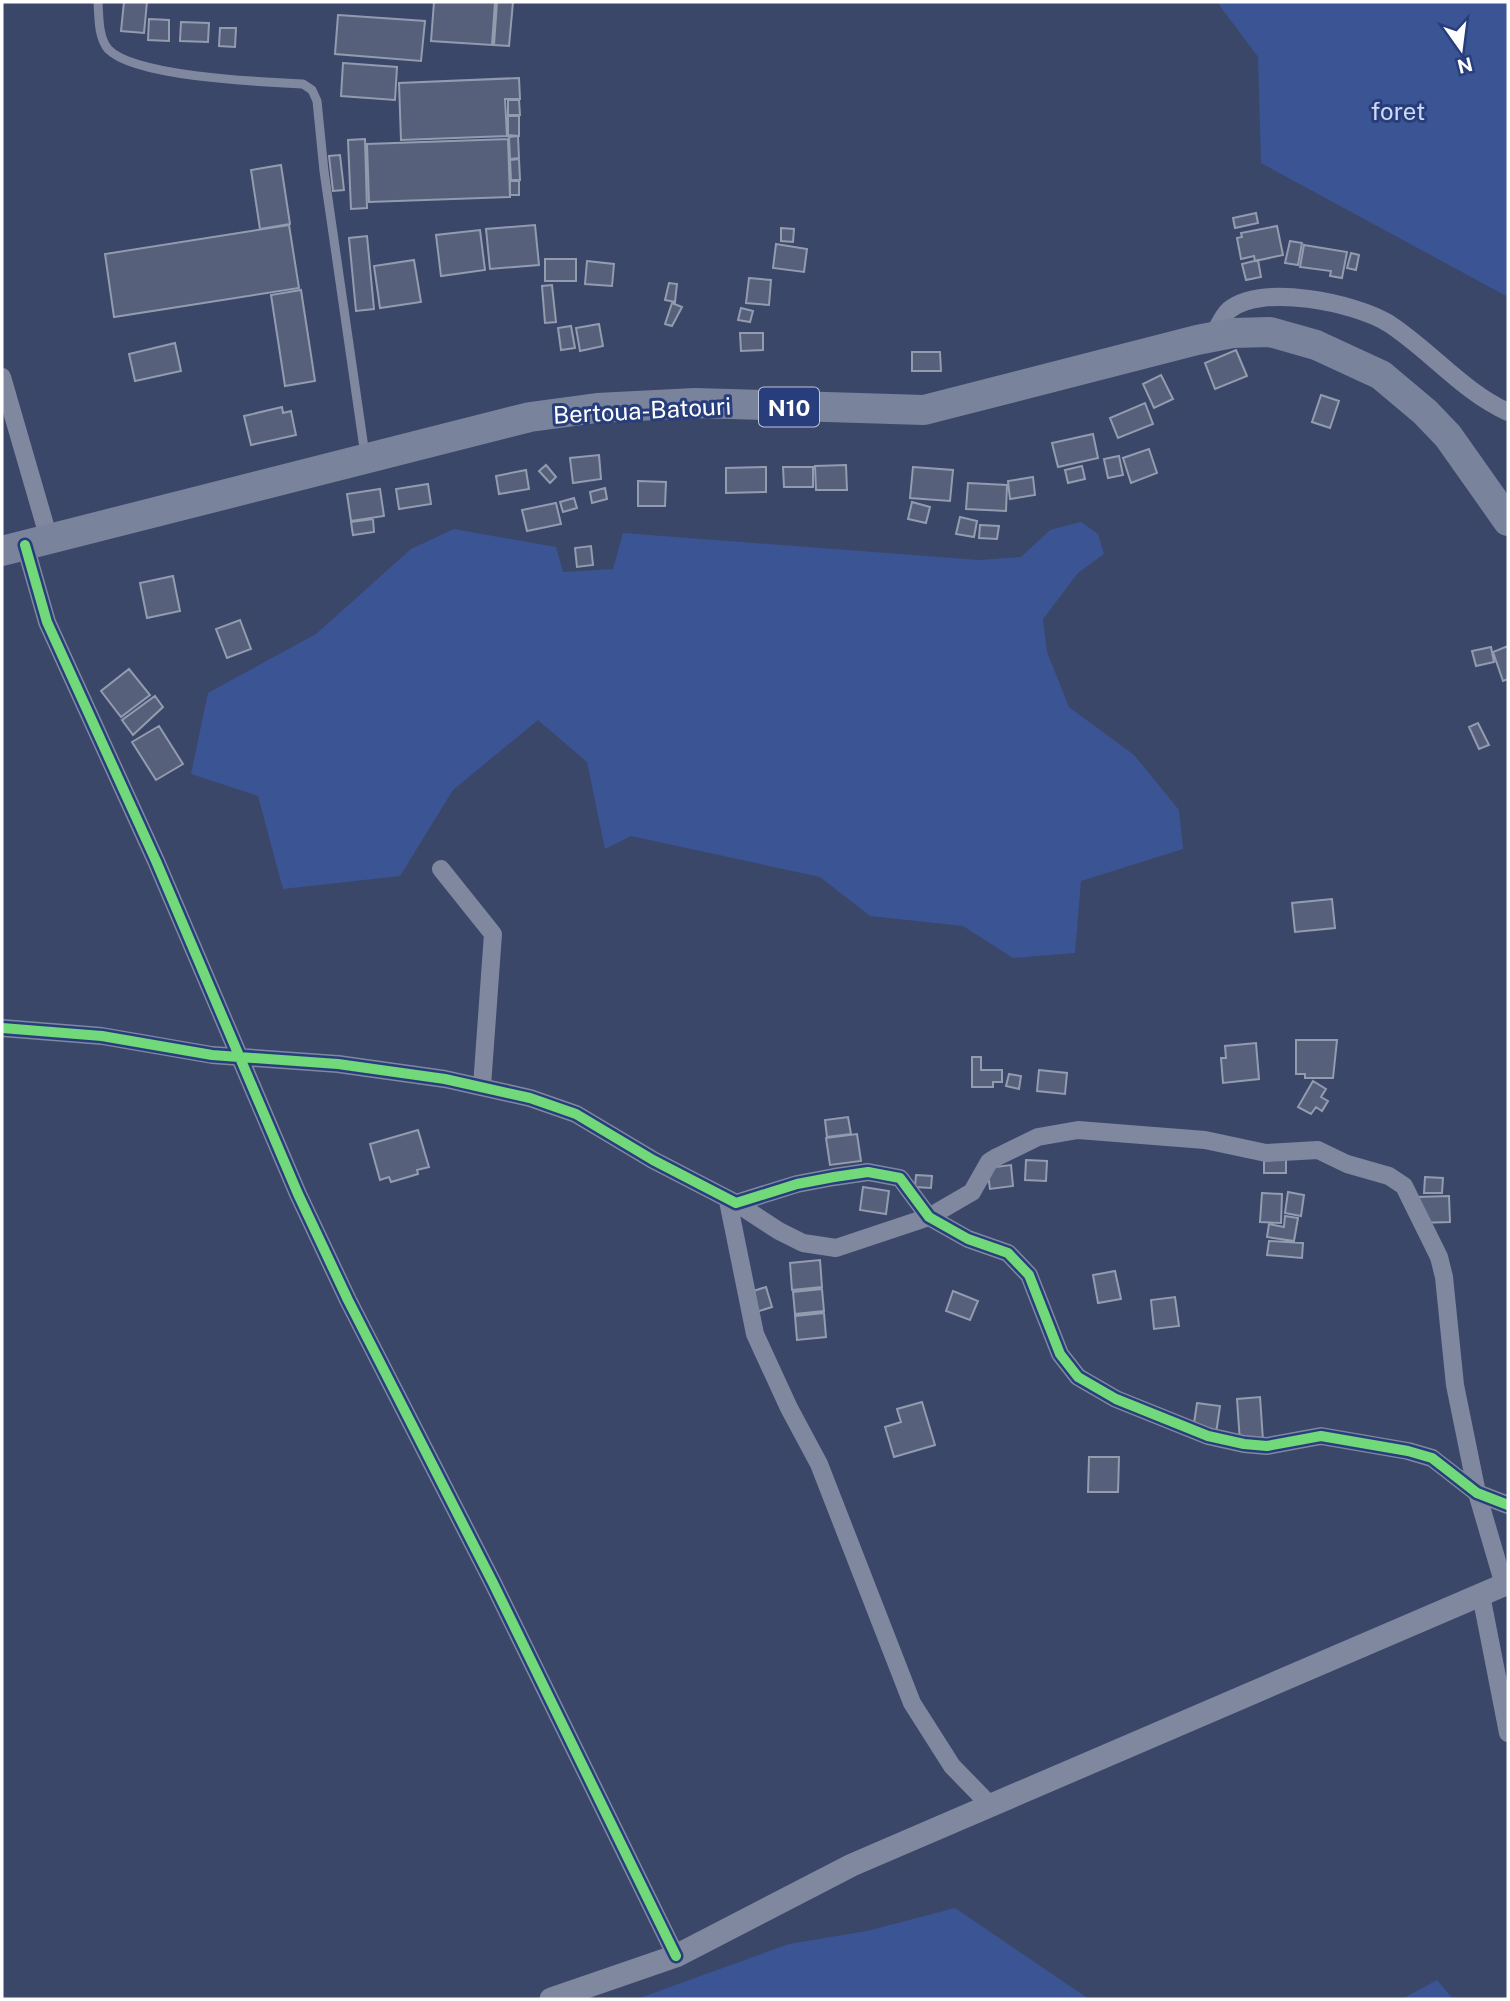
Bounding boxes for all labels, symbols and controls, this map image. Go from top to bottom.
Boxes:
north arrow [1426,14,1496,84]
text: N [1455,53,1475,78]
park label: foret [1371,97,1425,125]
road number: N10 [759,388,819,426]
street label: Bertoua-Batouri [552,391,732,429]

